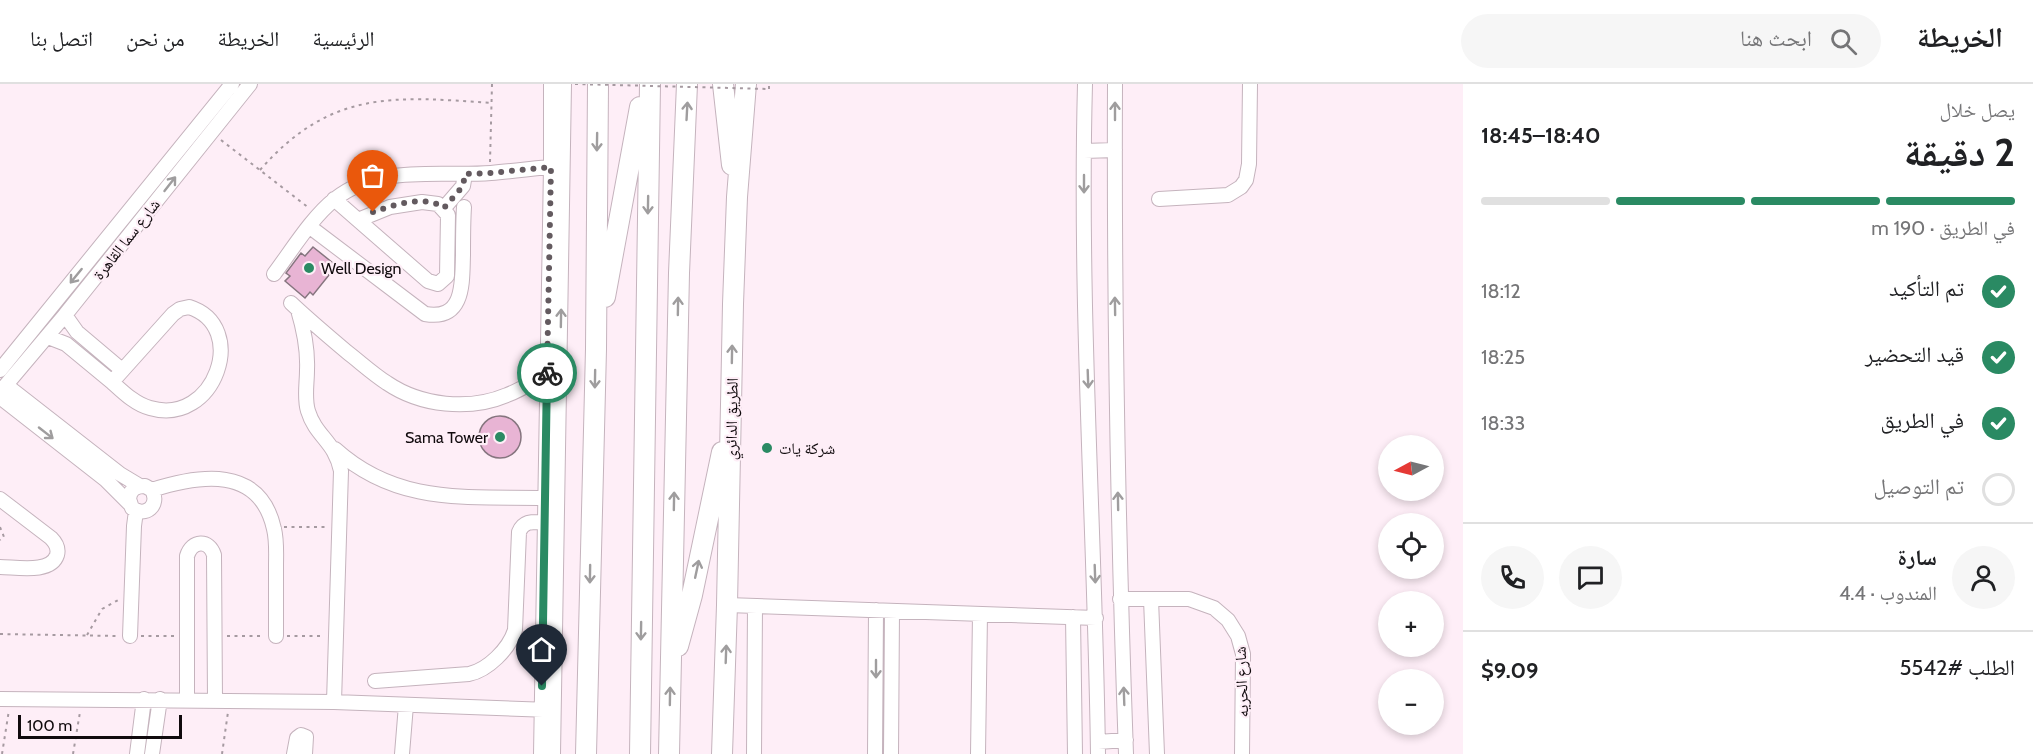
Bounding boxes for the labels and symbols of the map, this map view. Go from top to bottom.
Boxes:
one-way arrow [681,101,692,121]
one-way arrow [1109,101,1121,121]
one-way arrow [591,132,603,152]
pin [347,150,398,212]
one-way arrow [1078,174,1090,194]
one-way arrow [163,176,176,192]
street label: شارع سما القاهرة [89,195,165,284]
one-way arrow [642,195,654,215]
place label: Well Design [321,259,402,278]
marker: Well Design [302,261,316,275]
one-way arrow [70,268,83,284]
one-way arrow [672,296,684,316]
one-way arrow [1109,296,1121,316]
one-way arrow [555,308,567,328]
courier [517,343,577,403]
one-way arrow [726,344,737,364]
one-way arrow [589,369,601,389]
one-way arrow [1083,369,1094,389]
street label: الطريق الدائري [721,378,745,460]
one-way arrow [38,427,54,440]
place label: Sama Tower [405,428,489,447]
marker: Sama Tower [493,430,507,444]
north arrow [1378,435,1444,501]
place label: شركة يات [779,439,835,458]
marker: شركة يات [760,441,774,455]
one-way arrow [668,491,680,511]
one-way arrow [1112,491,1124,511]
one-way arrow [692,559,704,578]
one-way arrow [585,564,596,584]
one-way arrow [1089,564,1100,584]
one-way arrow [636,621,647,641]
pin [516,624,567,686]
one-way arrow [720,644,731,664]
street label: شارع الحريه [1231,646,1253,718]
one-way arrow [870,658,882,678]
one-way arrow [664,686,676,706]
one-way arrow [1118,686,1129,706]
scale bar [18,712,182,740]

